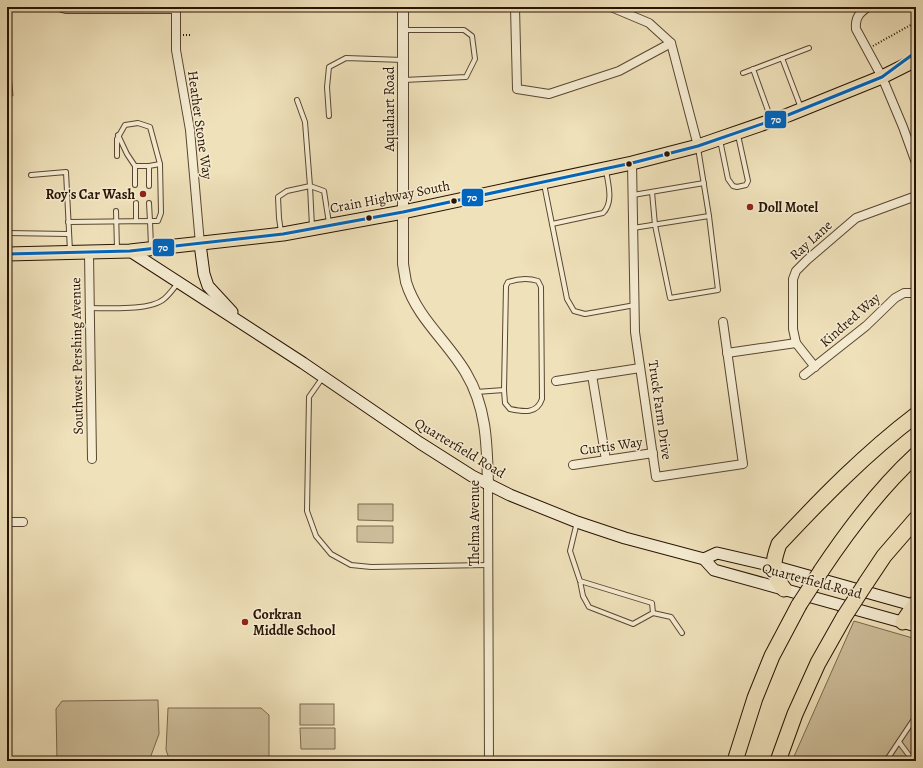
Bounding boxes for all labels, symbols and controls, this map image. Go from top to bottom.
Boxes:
street label: Aquahart Road [380,66,399,153]
street label: Heather Stone Way [183,69,217,181]
line badge: 70 [764,110,787,129]
text: 70 [771,112,782,127]
unlabelled marker [662,149,672,159]
unlabelled marker [624,159,634,169]
street label: Crain Highway South [328,176,452,218]
place label: Roy's Car Wash [45,185,135,204]
line badge: 70 [461,188,484,207]
marker: Roy's Car Wash [138,189,148,199]
text: 70 [467,190,478,205]
unlabelled marker [449,196,459,206]
place label: Doll Motel [758,198,819,217]
marker: Doll Motel [745,202,755,212]
unlabelled marker [364,213,374,223]
street label: Ray Lane [786,216,836,264]
line badge: 70 [152,238,175,257]
text: 70 [158,240,169,255]
street label: Southwest Pershing Avenue [66,277,88,435]
street label: Kindred Way [816,288,885,351]
street label: Truck Farm Drive [644,359,676,461]
street label: Quarterfield Road [411,413,509,483]
street label: Curtis Way [578,432,644,460]
street label: Thelma Avenue [465,480,484,566]
street label: Quarterfield Road [760,559,865,604]
place label: Corkran Middle School [253,605,336,640]
marker: Corkran Middle School [240,617,250,627]

